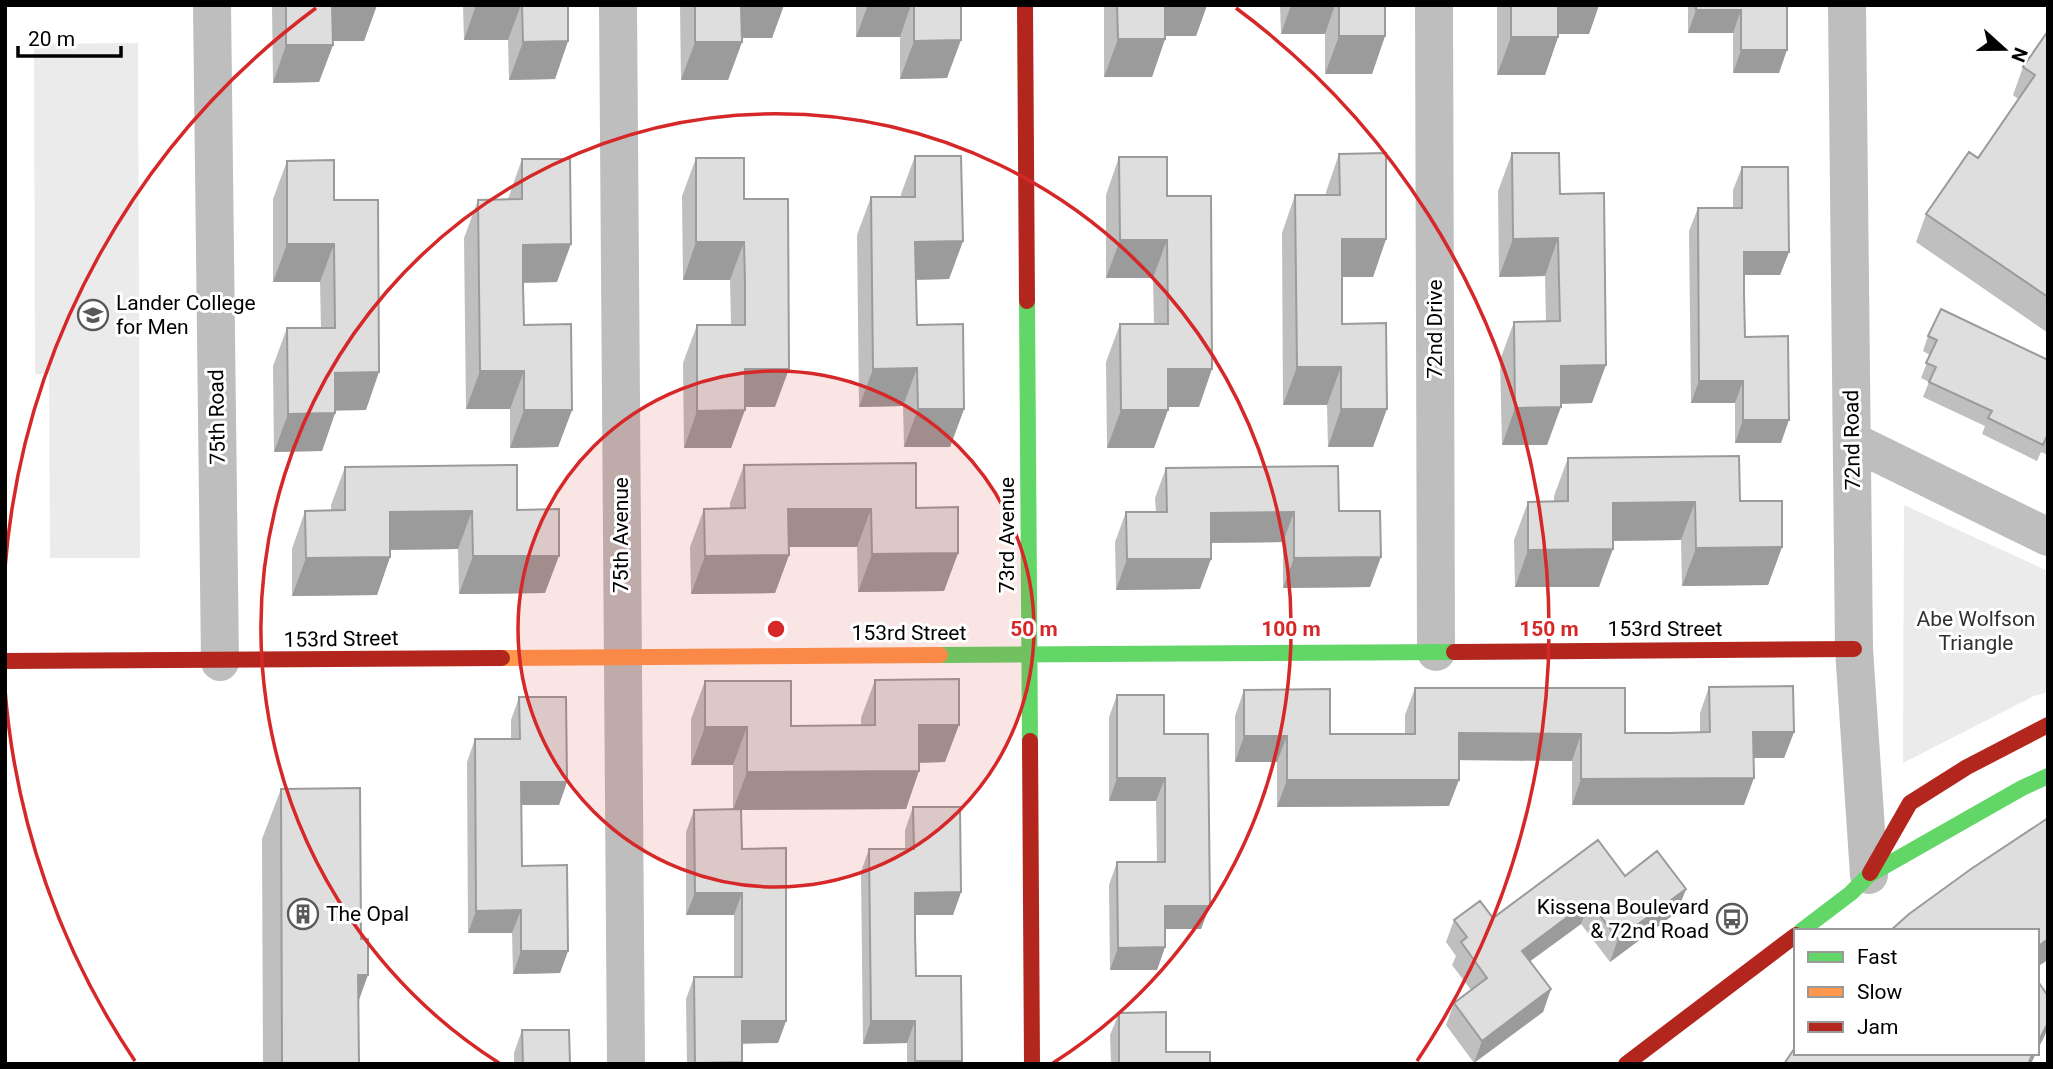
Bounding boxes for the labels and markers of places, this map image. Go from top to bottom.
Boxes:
place label: Lander College for Men [116,291,256,339]
school or university icon: Lander College for Men [76,298,110,332]
centre of rings [764,617,788,641]
place label: Kissena Boulevard & 72nd Road [1537,895,1709,943]
building icon: The Opal [286,897,320,931]
place label: The Opal [326,902,409,926]
bus stop icon: Kissena Boulevard & 72nd Road [1715,902,1749,936]

